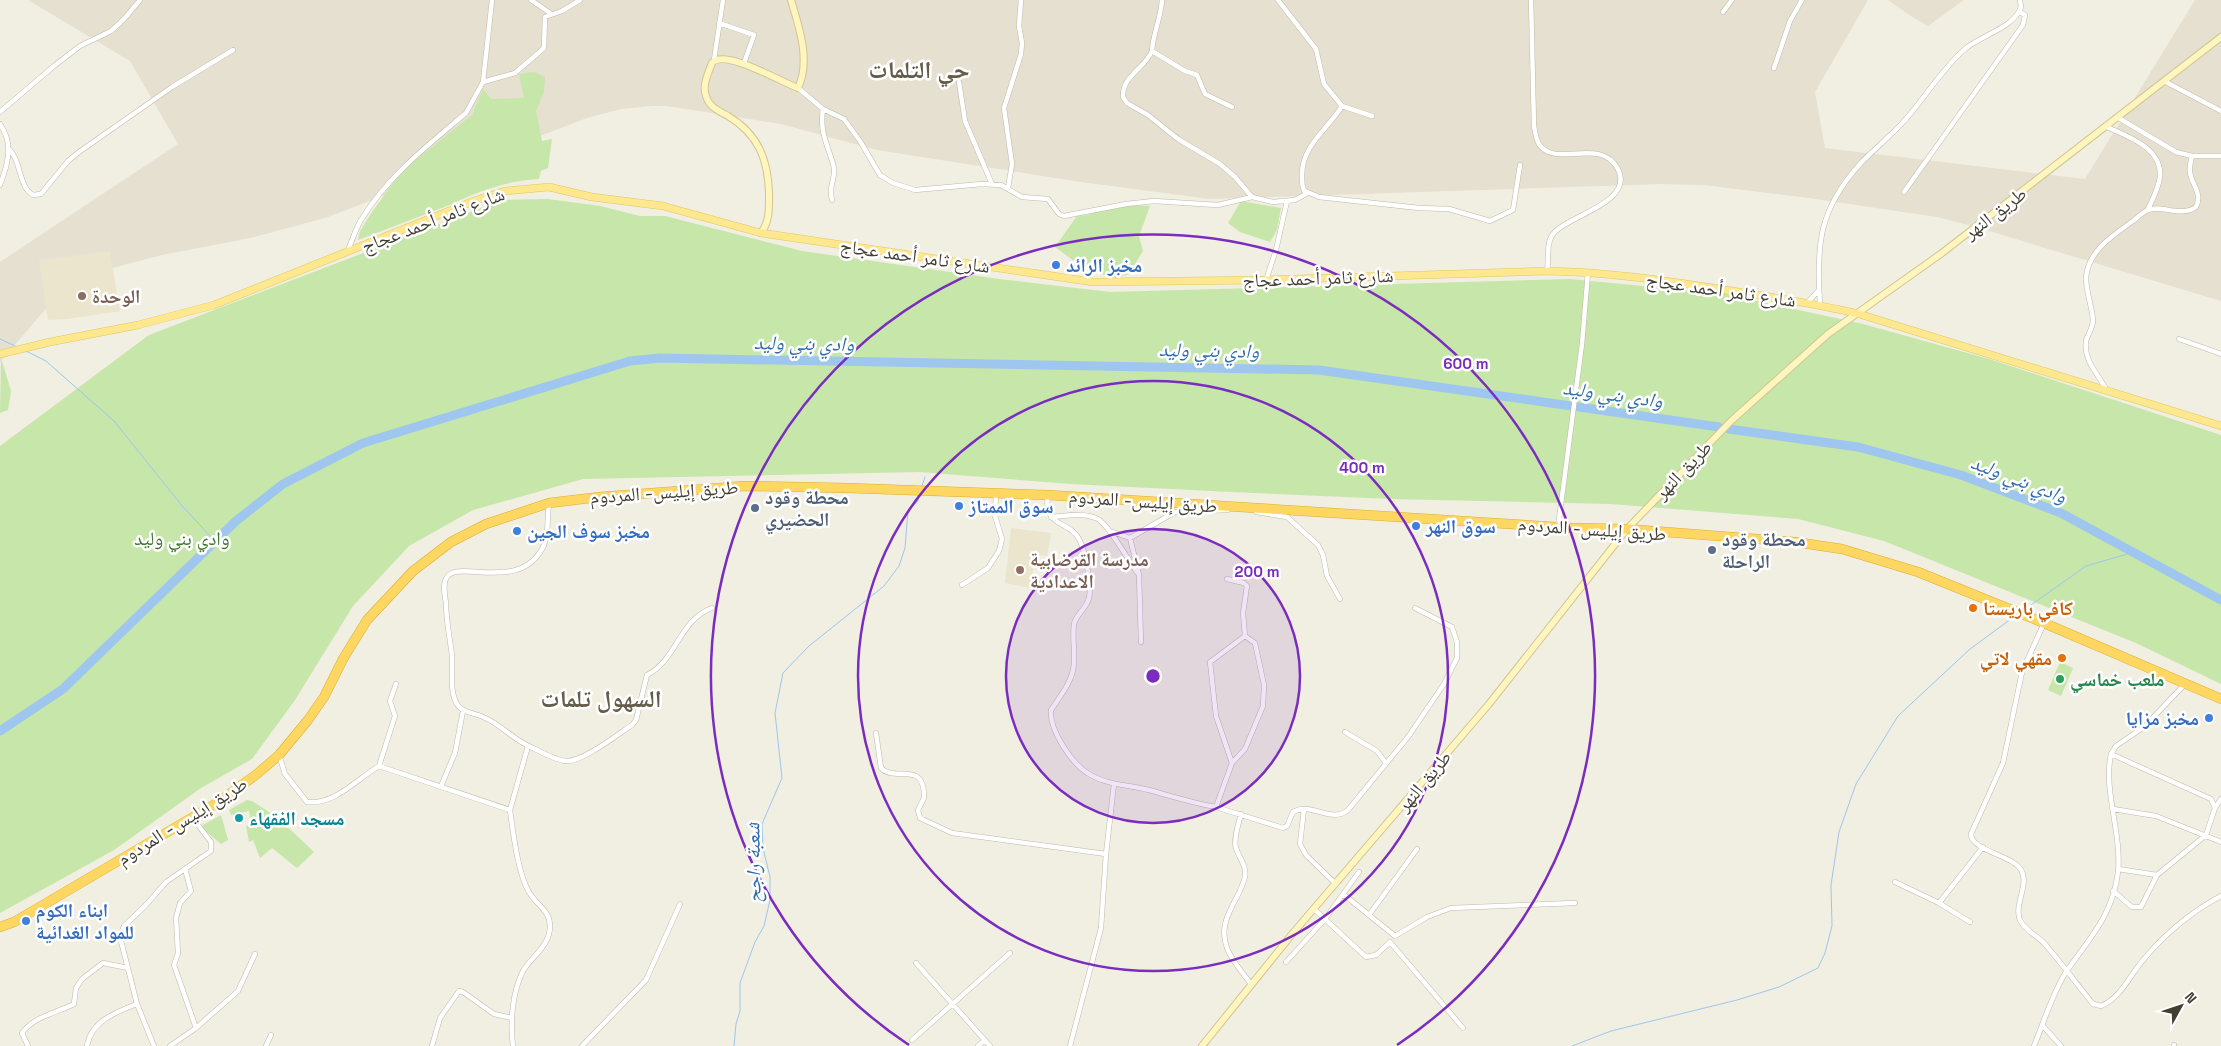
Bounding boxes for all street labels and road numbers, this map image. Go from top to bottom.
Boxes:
street label: شارع ثامر أحمد عجاج [358,181,508,259]
street label: طريق النهر [1958,181,2032,245]
street label: شارع ثامر أحمد عجاج [838,233,992,279]
street label: شارع ثامر أحمد عجاج [1242,263,1394,293]
street label: شارع ثامر أحمد عجاج [1644,267,1798,313]
street label: طريق النهر [1648,435,1717,506]
street label: طريق إيليس- المردوم [589,474,739,511]
street label: طريق إيليس- المردوم [1068,483,1218,520]
street label: طريق إيليس- المردوم [1517,511,1667,548]
street label: طريق النهر [1390,745,1457,818]
street label: طريق إيليس- المردوم [112,771,252,872]

